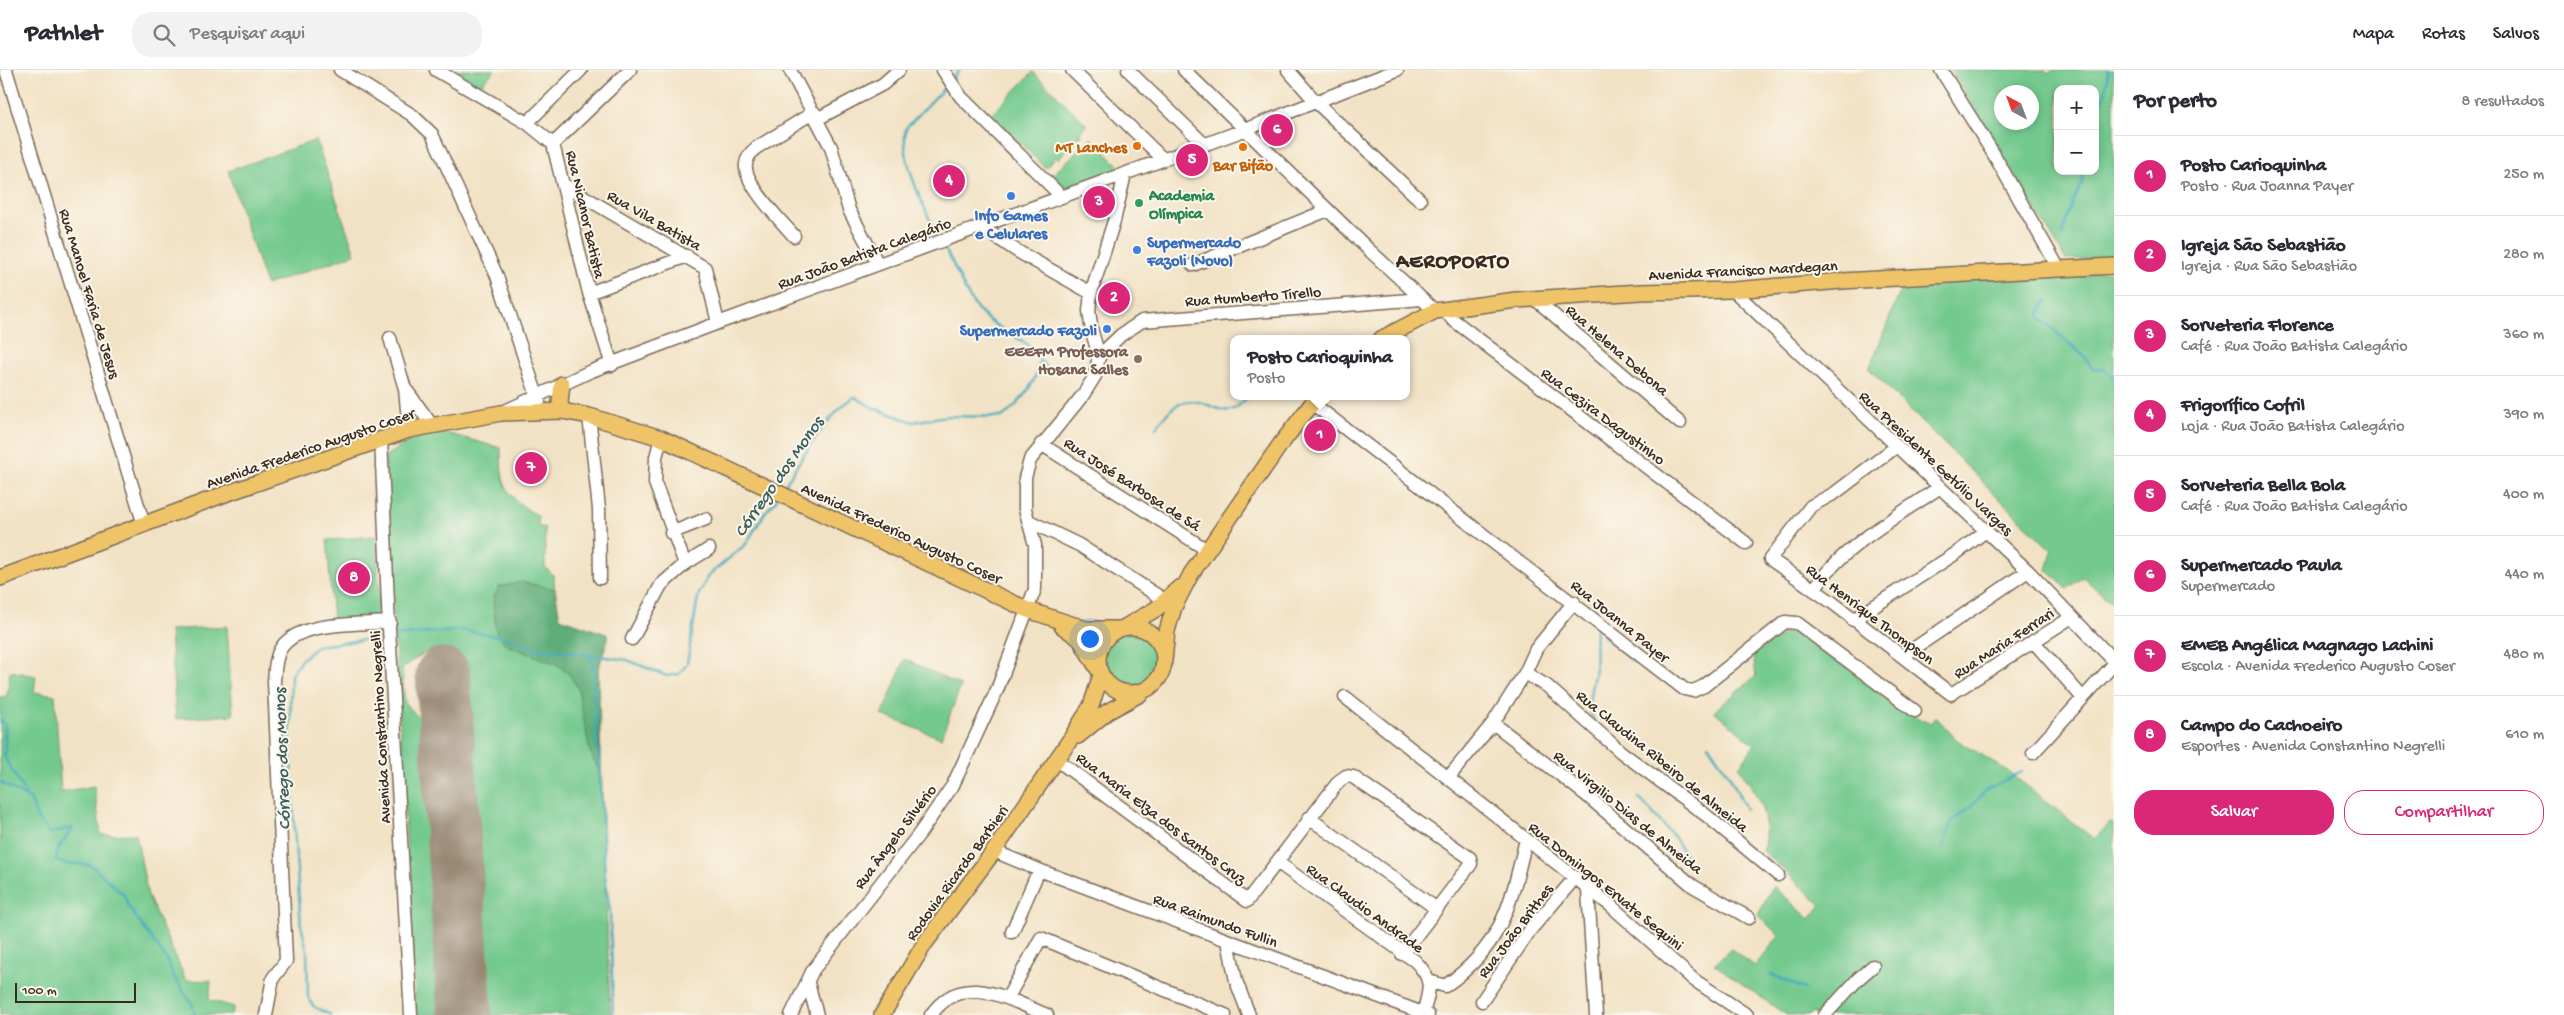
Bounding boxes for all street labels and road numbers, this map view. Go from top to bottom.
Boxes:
street label: Rua Nicanor Batista [560,149,608,282]
street label: Rua Vila Batista [603,187,705,257]
street label: Rua Manoel Faria de Jesus [53,207,123,382]
street label: Rua João Batista Calegário [776,215,955,296]
street label: Avenida Francisco Mardegan [1648,258,1839,287]
street label: Rua Humberto Tirello [1185,284,1322,313]
street label: Rua Helena Debona [1560,302,1672,402]
street label: Rua Cezira Dagustinho [1536,365,1668,471]
street label: Rua Presidente Getúlio Vargas [1854,388,2016,542]
street label: Avenida Frederico Augusto Coser [204,405,419,495]
street label: Rua José Barbosa de Sá [1059,435,1204,538]
street label: Avenida Frederico Augusto Coser [797,480,1005,591]
street label: Rua Henrique Thompson [1801,561,1937,671]
street label: Rua Joanna Payer [1566,577,1673,669]
street label: Rua Maria Ferrari [1951,605,2059,685]
street label: Avenida Constantino Negrelli [368,630,397,824]
street label: Rua Claudina Ribeiro de Almeida [1571,687,1751,839]
street label: Rua Virgilio Dias de Almeida [1548,748,1706,880]
street label: Rua Maria Elza dos Santos Cruz [1071,750,1250,891]
street label: Rua Ângelo Silvério [850,781,942,894]
street label: Rodovia Ricardo Barbieri [903,803,1014,946]
street label: Rua Domingos Ervate Sequini [1523,819,1686,956]
street label: Rua Claudio Andrade [1301,861,1427,959]
street label: Rua João Brithes [1475,880,1559,983]
street label: Rua Raimundo Fullin [1150,891,1280,954]

